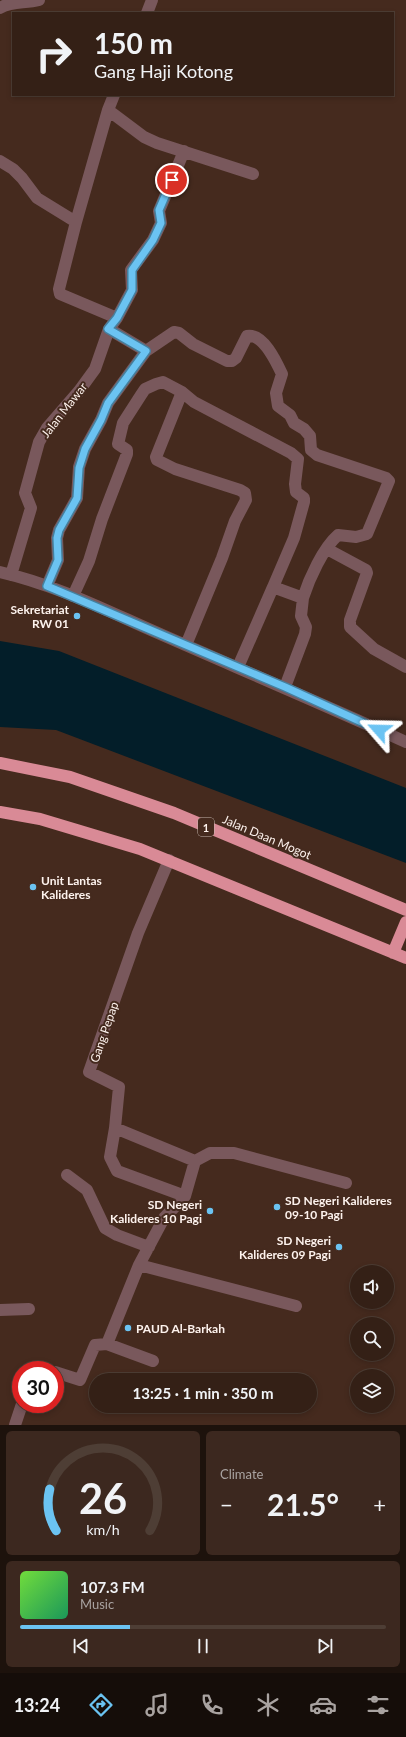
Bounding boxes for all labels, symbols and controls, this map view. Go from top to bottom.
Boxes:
text: 150 m [94,26,173,60]
icon: right [28,28,80,80]
text: Gang Haji Kotong [94,60,233,82]
pin [155,163,189,197]
icon: arrive [161,169,183,191]
street label: Jalan Mawar [38,379,91,441]
place label: Sekretariat RW 01 [10,602,70,631]
marker: Sekretariat RW 01 [72,611,82,621]
position arrow [358,709,400,751]
street label: Jalan Daan Mogot [220,812,314,863]
road number: 1 [198,818,214,836]
place label: Unit Lantas Kalideres [41,873,102,902]
marker: Unit Lantas Kalideres [28,882,38,892]
street label: Gang Pepap [87,999,121,1064]
place label: SD Negeri Kalideres 09-10 Pagi [285,1193,392,1222]
place label: SD Negeri Kalideres 10 Pagi [110,1197,202,1226]
marker: SD Negeri Kalideres 09-10 Pagi [272,1202,282,1212]
marker: SD Negeri Kalideres 10 Pagi [205,1206,215,1216]
place label: SD Negeri Kalideres 09 Pagi [239,1233,331,1262]
marker: SD Negeri Kalideres 09 Pagi [334,1242,344,1252]
map controls [350,1265,394,1413]
button: sound [350,1265,394,1309]
button: search [350,1317,394,1361]
place label: PAUD Al-Barkah [136,1321,225,1336]
marker: PAUD Al-Barkah [123,1323,133,1333]
speed limit sign: 30 [12,1361,64,1413]
button: layers [350,1369,394,1413]
text: 13:25 · 1 min · 350 m [133,1384,273,1402]
text: Climate [220,1466,263,1482]
text: 26 [79,1473,127,1523]
text: 21.5° [267,1486,339,1522]
text: − [220,1491,233,1518]
text: + [373,1491,386,1518]
text: km/h [86,1521,120,1538]
text: 107.3 FM [80,1578,145,1596]
text: Music [80,1596,114,1612]
icon: previous [70,1635,92,1657]
icon: pause [192,1635,214,1657]
icon: next [314,1635,336,1657]
icon: directions [87,1691,115,1719]
icon: music [143,1691,171,1719]
icon: phone [198,1691,226,1719]
icon: climate [254,1691,282,1719]
icon: car [309,1691,337,1719]
icon: filters [364,1691,392,1719]
text: 13:24 [14,1694,60,1716]

